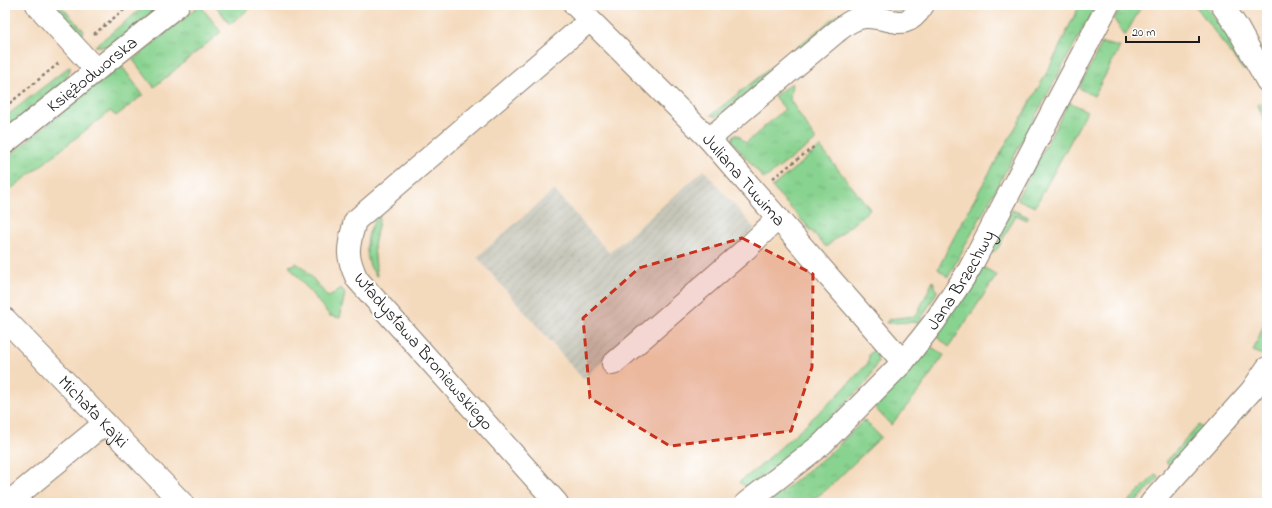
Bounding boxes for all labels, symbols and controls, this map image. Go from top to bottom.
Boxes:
scale bar [1126,18,1199,44]
text: 20 m [1132,24,1155,42]
street label: Księżodworska [42,31,144,120]
street label: Juliana Tuwima [695,128,791,233]
street label: Jana Brzechwy [921,226,1003,337]
street label: Władysława Broniewskiego [346,268,498,438]
street label: Michała Kajki [51,370,134,455]

